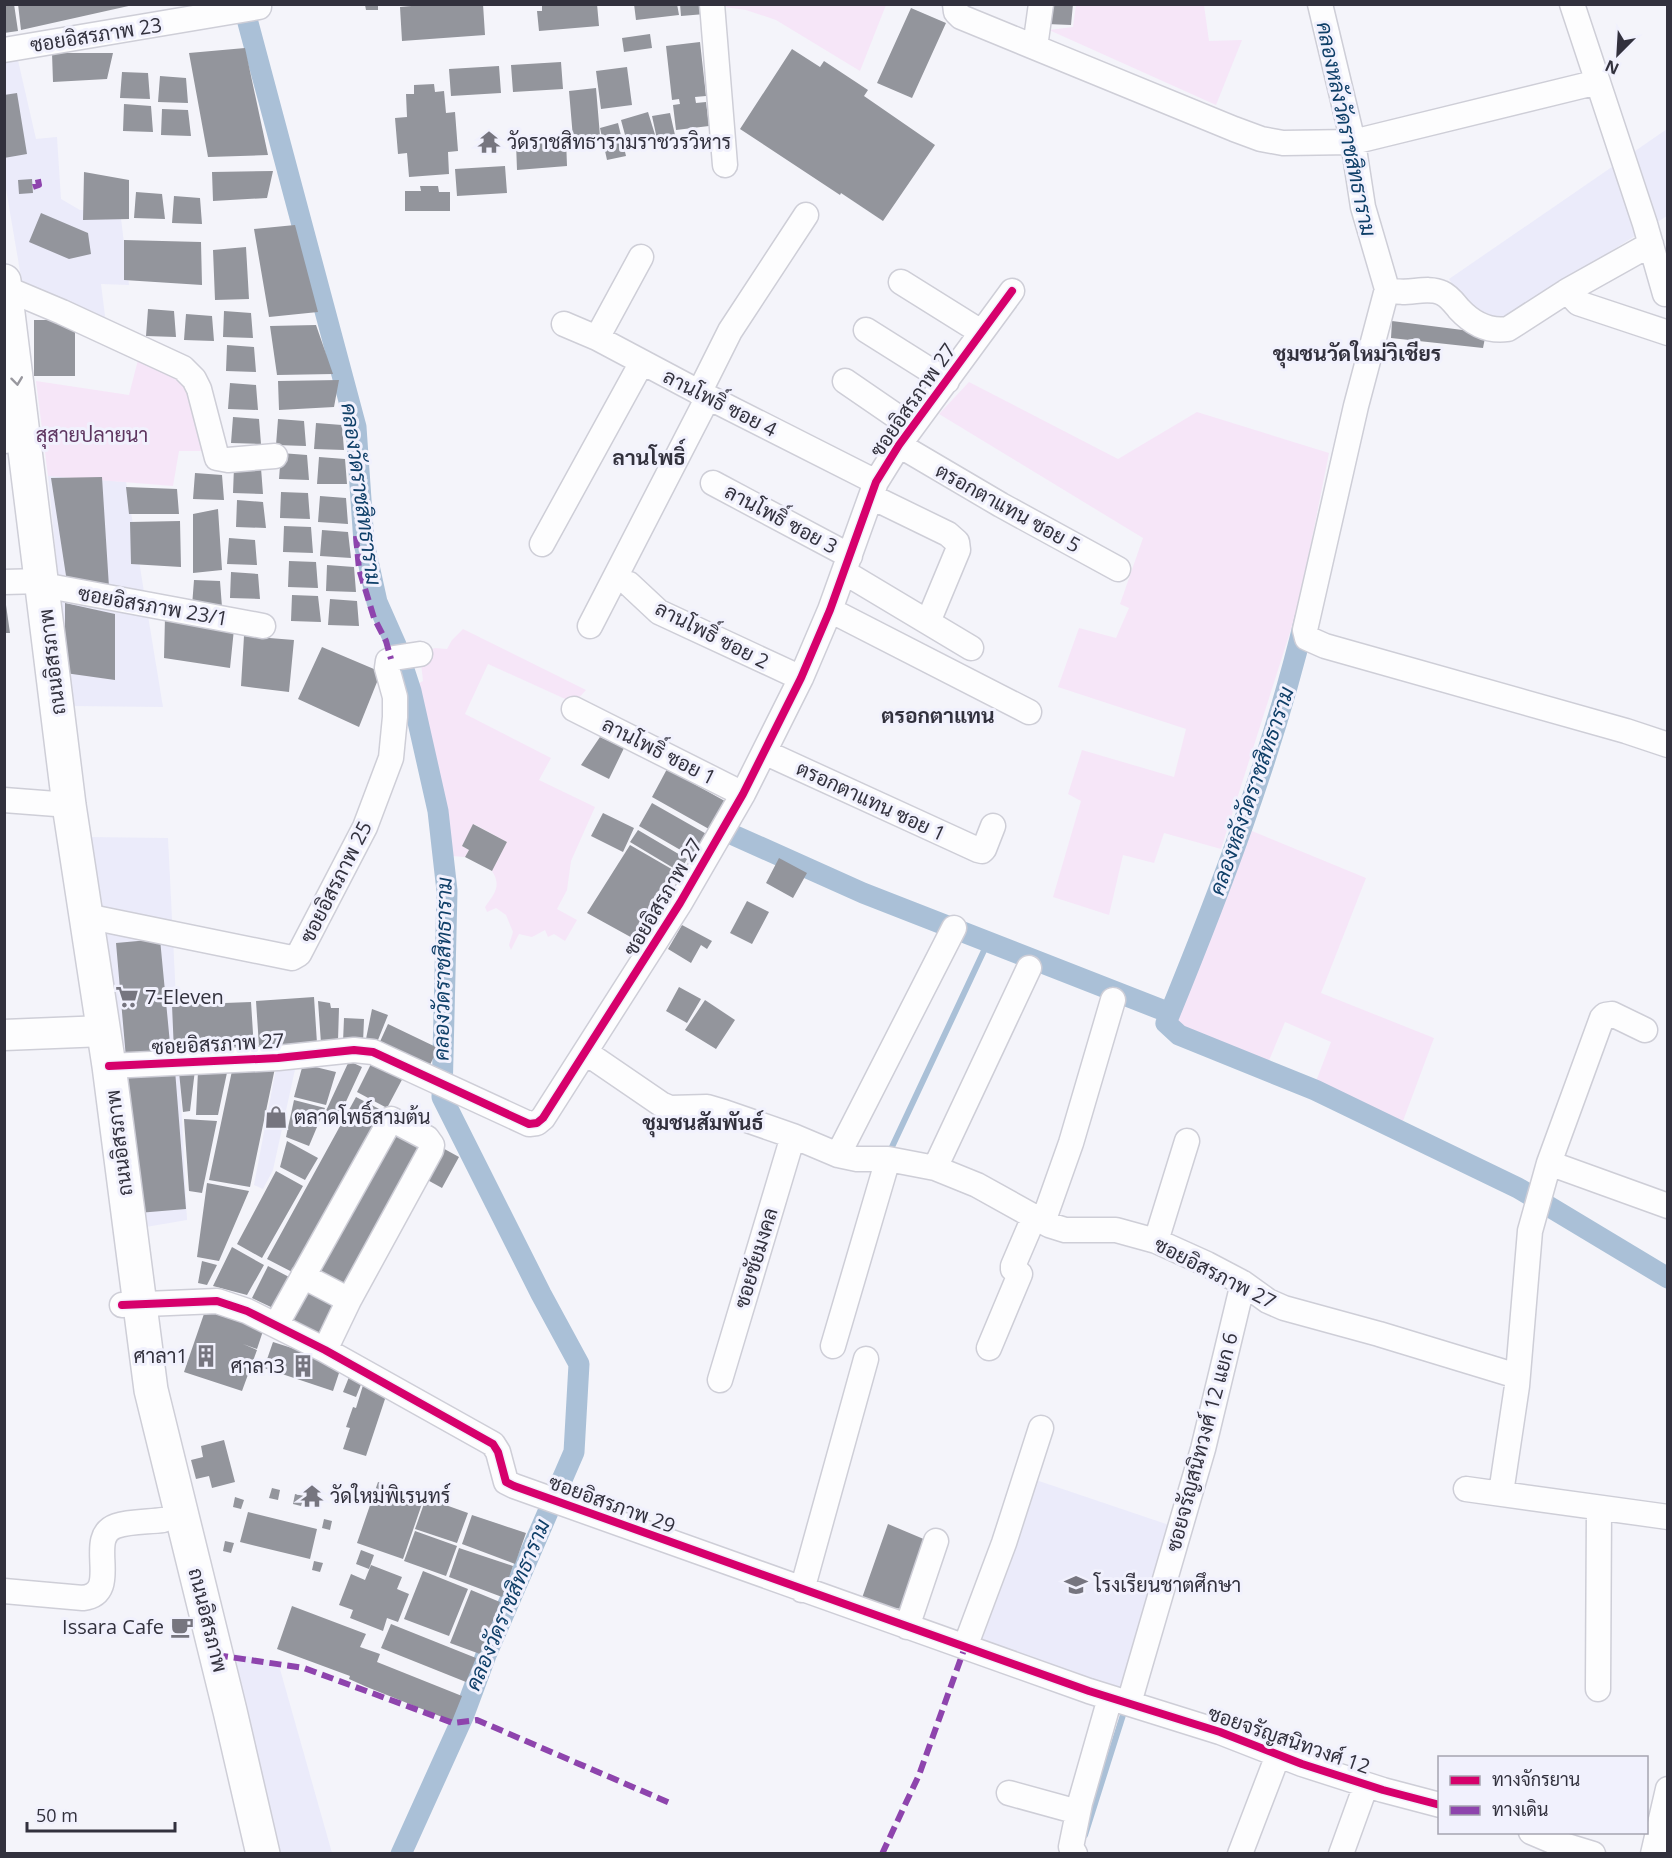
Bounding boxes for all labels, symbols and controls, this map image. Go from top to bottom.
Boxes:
street label: ซอยอิสรภาพ 23 [28,11,164,58]
water label: คลองหลังวัดราชสิทธาราม [1311,19,1383,239]
north arrow [1588,24,1648,84]
text: N [1601,55,1622,80]
place label: วัดราชสิทธารามราชวรวิหาร [507,128,731,155]
temple icon: วัดราชสิทธารามราชวรวิหาร [476,129,502,155]
street label: ซอยอิสรภาพ 27 [863,337,962,462]
district label: ชุมชนวัดใหม่วิเชียร [1273,339,1441,369]
street label: ลานโพธิ์ ซอย 4 [659,359,784,443]
one-way arrow [10,376,23,385]
water label: คลองวัดราชสิทธาราม [335,401,389,587]
park label: สุสายปลายนา [36,421,148,449]
district label: ลานโพธิ์ [612,438,686,471]
street label: ตรอกตาแทน ซอย 5 [931,457,1086,559]
street label: ลานโพธิ์ ซอย 3 [720,474,844,560]
street label: ซอยอิสรภาพ 23/1 [76,579,230,632]
street label: ลานโพธิ์ ซอย 2 [651,591,776,675]
street label: ถนนอิสรภาพ [32,608,71,717]
water label: คลองหลังวัดราชสิทธาราม [1202,683,1300,899]
district label: ตรอกตาแทน [881,701,995,729]
street label: ลานโพธิ์ ซอย 1 [598,707,723,791]
street label: ตรอกตาแทน ซอย 1 [792,754,950,847]
street label: ซอยอิสรภาพ 25 [293,816,378,947]
street label: ซอยอิสรภาพ 27 [617,833,708,961]
water label: คลองวัดราชสิทธาราม [426,877,458,1061]
place label: 7-Eleven [145,983,224,1010]
supermarket icon: 7-Eleven [114,984,140,1010]
street label: ซอยอิสรภาพ 27 [151,1027,285,1060]
street label: ถนนอิสรภาพ [99,1089,138,1198]
place label: ตลาดโพธิ์สามต้น [294,1099,431,1130]
shop icon: ตลาดโพธิ์สามต้น [263,1104,289,1130]
district label: ชุมชนสัมพันธ์ [642,1108,765,1138]
street label: ซอยชัยมงคล [727,1204,784,1312]
street label: ซอยอิสรภาพ 27 [1150,1230,1281,1315]
street label: ซอยจรัญสนิทวงศ์ 12 แยก 6 [1159,1329,1244,1555]
place label: ศาลา1 [134,1342,188,1369]
building icon: ศาลา1 [193,1343,219,1369]
place label: ศาลา3 [231,1352,285,1379]
building icon: ศาลา3 [290,1353,316,1379]
street label: ซอยอิสรภาพ 29 [545,1468,679,1539]
place label: วัดใหม่พิเรนทร์ [330,1482,450,1509]
temple icon: วัดใหม่พิเรนทร์ [299,1483,325,1509]
water label: คลองวัดราชสิทธาราม [458,1514,556,1695]
street label: ถนนอิสรภาพ [182,1565,234,1675]
place label: โรงเรียนชาตศึกษา [1093,1571,1241,1598]
school or university icon: โรงเรียนชาตศึกษา [1063,1572,1089,1598]
place label: Issara Cafe [62,1613,164,1640]
cafe icon: Issara Cafe [169,1614,195,1640]
street label: ซอยจรัญสนิทวงศ์ 12 [1204,1699,1374,1780]
legend [1438,1756,1648,1834]
text: ทางจักรยาน [1492,1767,1580,1791]
scale bar [27,1795,176,1833]
text: ทางเดิน [1492,1797,1548,1821]
text: 50 m [36,1803,78,1827]

